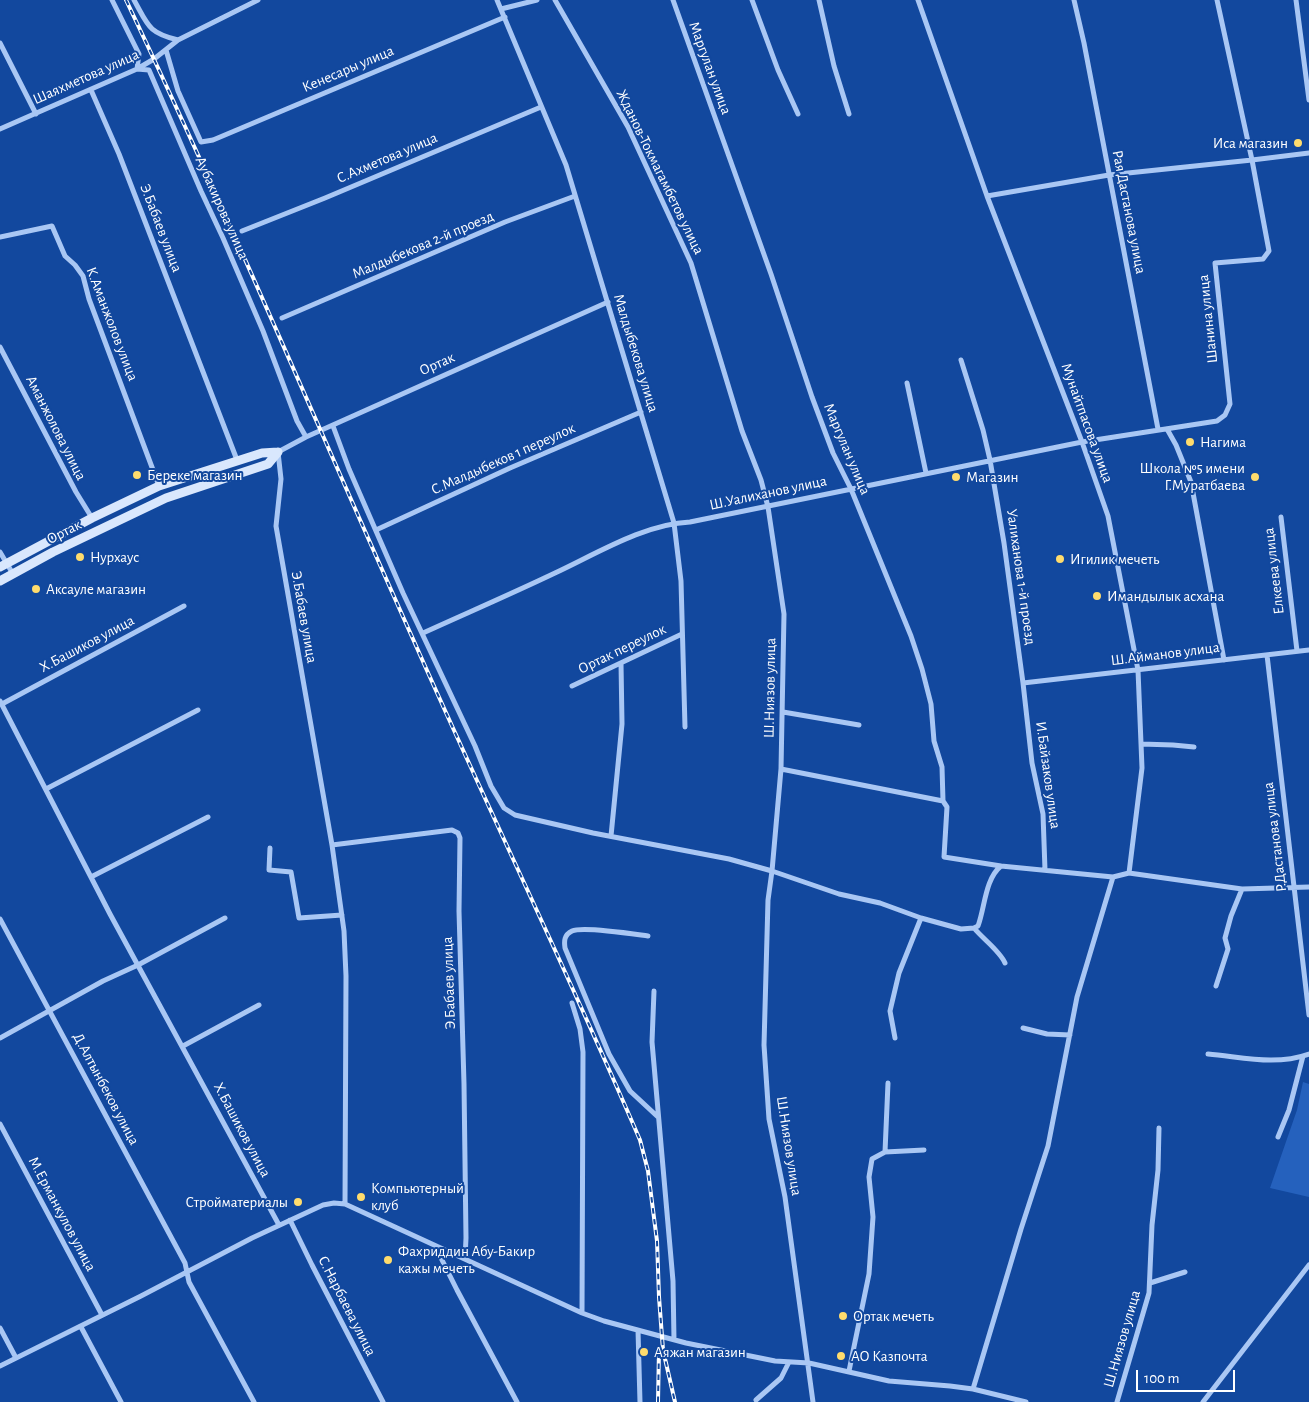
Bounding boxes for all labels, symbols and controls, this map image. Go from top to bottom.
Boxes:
street label: Маргулан улица [685,19,735,117]
street label: Кенесары улица [299,42,397,96]
street label: Шаяхметова улица [30,45,142,109]
street label: Жданов-Токмагамбетов улица [612,87,708,257]
street label: С.Ахметова улица [334,129,440,187]
place label: Иса магазин [1213,134,1288,152]
marker: Иса магазин [1292,137,1304,149]
street label: Рая Дастанова улица [1108,149,1150,275]
street label: Аубакирова улица [191,154,253,262]
street label: Э.Бабаев улица [136,181,186,275]
street label: Малдыбекова 2-й проезд [350,207,496,283]
street label: К.Аманжолов улица [82,264,142,384]
street label: Шанина улица [1194,274,1222,364]
street label: Малдыбекова улица [609,292,663,414]
street label: Ортак [417,348,457,380]
street label: Мунайтпасова улица [1057,361,1117,485]
street label: Аманжолова улица [22,373,90,483]
street label: Маргулан улица [820,401,874,497]
street label: С.Малдыбеков 1 переулок [428,419,578,499]
place label: Нагима [1200,433,1246,451]
marker: Нагима [1184,436,1196,448]
place label: Школа №5 имени Г.Муратбаева [1140,459,1245,494]
place label: Береке магазин [147,466,243,484]
place label: Магазин [966,468,1019,486]
marker: Береке магазин [131,469,143,481]
marker: Магазин [950,471,962,483]
marker: Школа №5 имени Г.Муратбаева [1249,471,1261,483]
street label: Ш.Уалиханов улица [708,472,828,514]
street label: Уалиханова 1-й проезд [1003,508,1039,646]
street label: Ортак [44,516,84,548]
street label: Елкеева улица [1260,527,1288,615]
place label: Нурхаус [90,548,139,566]
place label: Игилик мечеть [1070,550,1159,568]
marker: Нурхаус [74,551,86,563]
marker: Игилик мечеть [1054,553,1066,565]
street label: Э.Бабаев улица [287,570,321,664]
place label: Аксауле магазин [46,580,146,598]
marker: Аксауле магазин [30,583,42,595]
place label: Имандылык асхана [1107,587,1224,605]
marker: Имандылык асхана [1091,590,1103,602]
street label: Х.Башиков улица [36,611,138,677]
street label: Ортак переулок [575,620,669,678]
street label: Ш.Ниязов улица [760,638,780,738]
street label: Ш.Айманов улица [1109,638,1221,670]
street label: И.Байзаков улица [1032,720,1064,830]
street label: Р.Дастанова улица [1259,781,1291,893]
street label: Э.Бабаев улица [438,936,460,1030]
street label: Д.Алтынбеков улица [69,1030,143,1148]
street label: Х.Башиков улица [209,1079,275,1181]
street label: Ш.Ниязов улица [772,1095,806,1197]
street label: М.Ерманкулов улица [24,1154,100,1274]
place label: Компьютерный клуб [371,1179,464,1214]
marker: Компьютерный клуб [355,1191,367,1203]
place label: Стройматериалы [186,1193,288,1211]
marker: Стройматериалы [292,1196,304,1208]
place label: Фахриддин Абу-Бакир кажы мечеть [398,1242,535,1277]
street label: С.Нарбаева улица [314,1253,380,1359]
marker: Фахриддин Абу-Бакир кажы мечеть [382,1254,394,1266]
street label: Ш.Ниязов улица [1100,1288,1144,1390]
place label: Ортак мечеть [853,1307,934,1325]
marker: Ортак мечеть [837,1310,849,1322]
place label: Аяжан магазин [654,1343,746,1361]
marker: Аяжан магазин [638,1346,650,1358]
place label: АО Казпочта [851,1347,928,1365]
marker: АО Казпочта [835,1350,847,1362]
scale bar [1139,1360,1238,1392]
text: 100 m [1144,1371,1179,1386]

